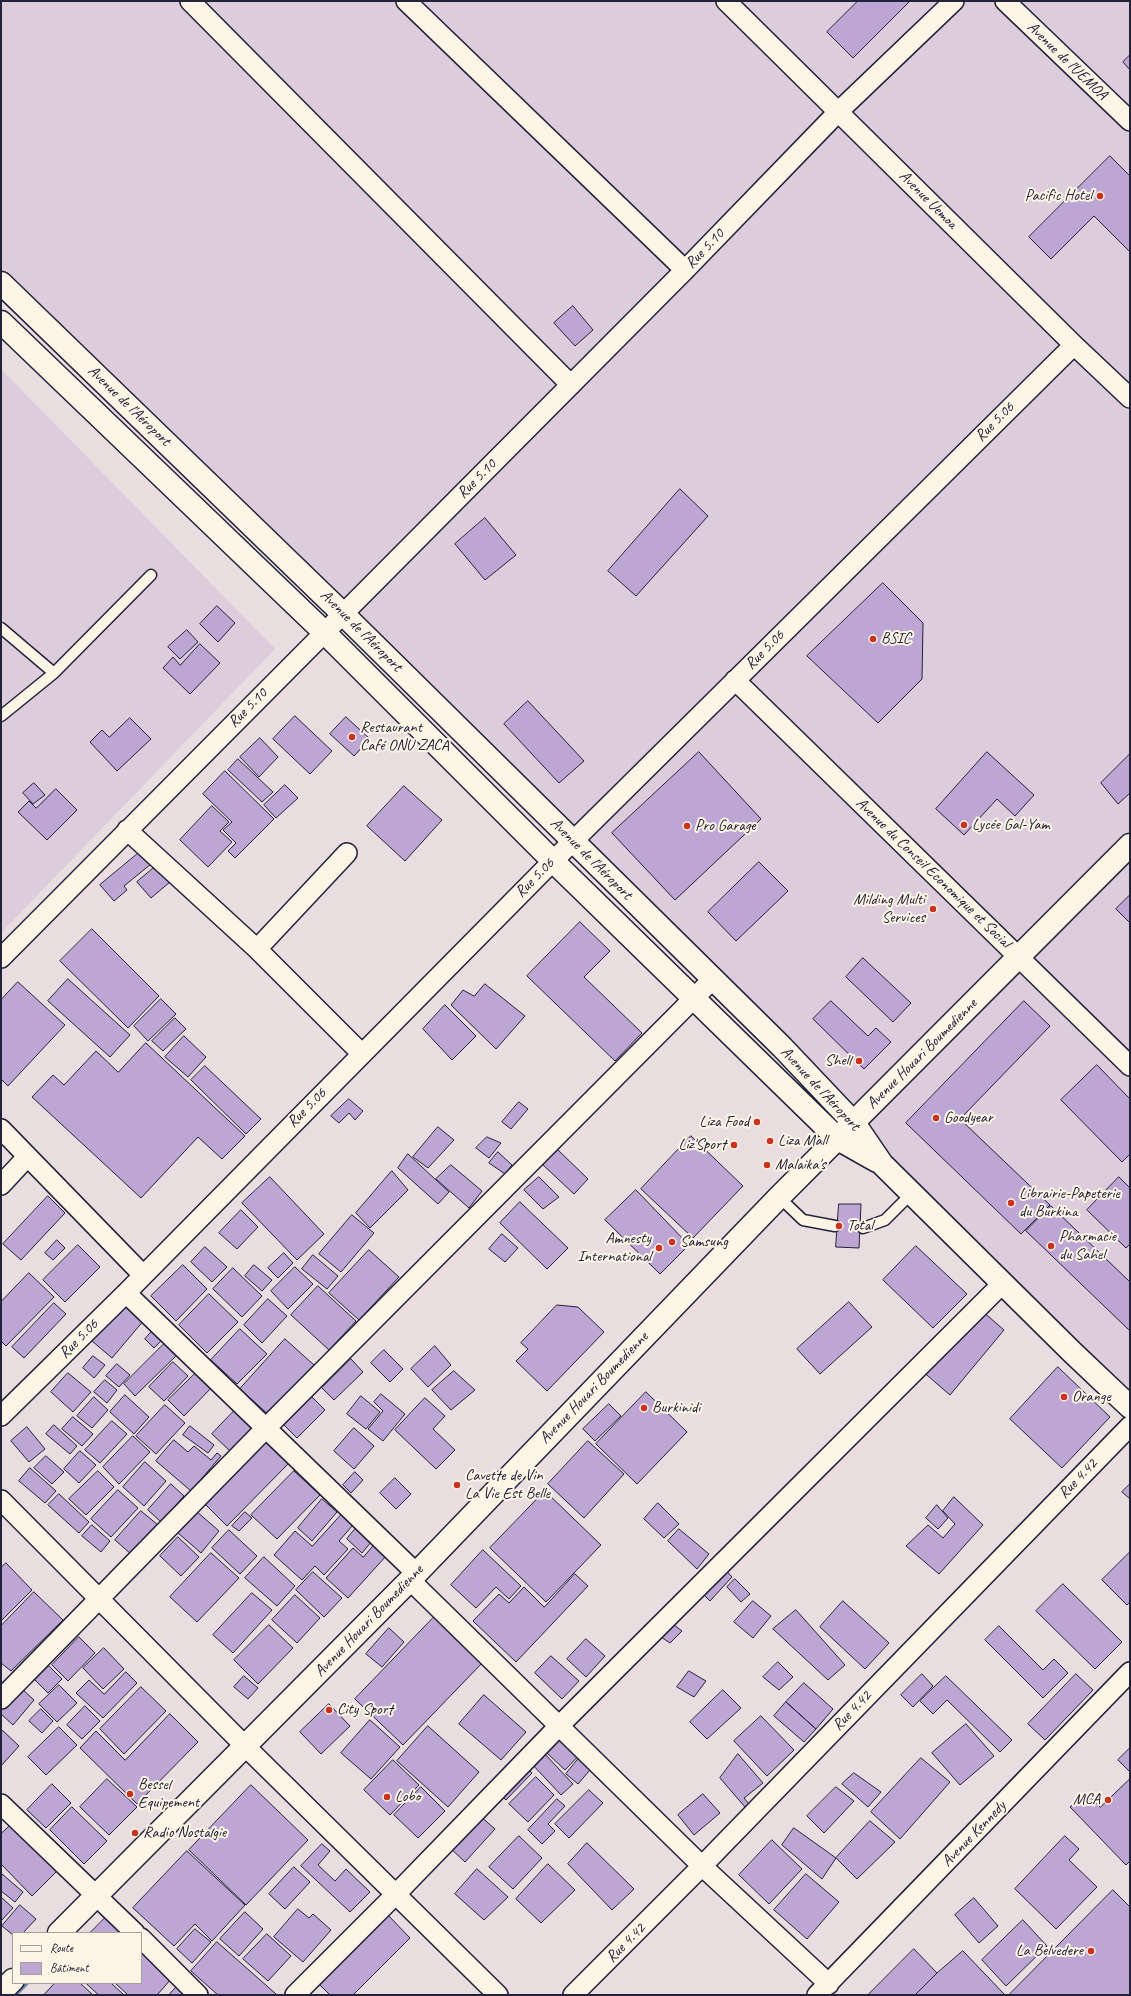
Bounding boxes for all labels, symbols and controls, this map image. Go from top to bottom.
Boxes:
street label: Avenue de l'UEMOA [1023,18,1111,104]
street label: Avenue Uemoa [895,167,961,233]
place label: Pacific Hotel [1025,186,1092,206]
marker: Pacific Hotel [1095,191,1105,201]
street label: Rue 5.10 [681,225,729,273]
street label: Avenue de l'Aéroport [83,362,175,450]
street label: Rue 5.06 [971,398,1019,446]
street label: Rue 5.10 [453,455,501,503]
street label: Avenue de l'Aéroport [316,586,406,676]
street label: Rue 5.06 [741,626,789,674]
place label: BSIC [881,629,911,649]
marker: BSIC [868,634,878,644]
street label: Rue 5.10 [224,684,272,732]
place label: Restaurant Café ONU ZACA [360,718,449,756]
marker: Restaurant Café ONU ZACA [347,732,357,742]
street label: Avenue du Conseil Economique et Social [851,794,1015,952]
street label: Avenue de l'Aéroport [546,814,636,904]
place label: Lycée Gal-Yam [972,815,1049,835]
place label: Pro Garage [695,816,756,836]
marker: Lycée Gal-Yam [959,820,969,830]
marker: Pro Garage [682,821,692,831]
street label: Rue 5.06 [511,854,559,902]
place label: Milding Multi Services [853,890,925,928]
marker: Milding Multi Services [928,904,938,914]
street label: Avenue Houari Boumedienne [863,995,981,1113]
street label: Avenue de l'Aéroport [776,1043,864,1135]
place label: Shell [825,1051,851,1071]
marker: Shell [854,1056,864,1066]
street label: Rue 5.06 [283,1084,331,1132]
place label: Goodyear [944,1108,993,1128]
place label: Liza Food [699,1112,749,1132]
marker: Goodyear [931,1113,941,1123]
marker: Liza Food [752,1117,762,1127]
place label: Liza Mall [778,1131,827,1151]
place label: Liz'Sport [679,1135,726,1155]
marker: Liza Mall [765,1136,775,1146]
marker: Liz'Sport [729,1140,739,1150]
place label: Malaika's [775,1155,826,1175]
marker: Malaika's [762,1160,772,1170]
place label: Librairie-Papeterie du Burkina [1019,1184,1120,1222]
marker: Librairie-Papeterie du Burkina [1006,1198,1016,1208]
place label: Total [847,1216,873,1236]
marker: Total [834,1221,844,1231]
place label: Pharmacie du Sahel [1059,1227,1116,1265]
place label: Amnesty International [577,1229,651,1267]
place label: Samsung [680,1232,728,1252]
marker: Samsung [667,1237,677,1247]
marker: Pharmacie du Sahel [1046,1241,1056,1251]
marker: Amnesty International [654,1243,664,1253]
street label: Rue 5.06 [55,1315,103,1363]
street label: Avenue Houari Boumedienne [535,1328,653,1448]
place label: Orange [1072,1387,1111,1407]
marker: Orange [1059,1392,1069,1402]
place label: Burkinidi [652,1398,700,1418]
marker: Burkinidi [639,1403,649,1413]
street label: Rue 4.42 [1054,1455,1102,1503]
place label: Cavette de Vin La Vie Est Belle [465,1466,550,1504]
marker: Cavette de Vin La Vie Est Belle [452,1480,462,1490]
street label: Avenue Houari Boumedienne [310,1561,428,1681]
street label: Rue 4.42 [828,1687,876,1735]
place label: City Sport [337,1700,393,1720]
marker: City Sport [324,1705,334,1715]
place label: Bessel Equipement [138,1775,199,1813]
place label: Lobo [395,1787,420,1807]
marker: Bessel Equipement [125,1789,135,1799]
place label: MCA [1073,1790,1100,1810]
marker: Lobo [382,1792,392,1802]
marker: MCA [1103,1795,1113,1805]
street label: Avenue Kennedy [938,1797,1010,1871]
place label: Radio Nostalgie [143,1823,226,1843]
marker: Radio Nostalgie [130,1828,140,1838]
street label: Rue 4.42 [602,1919,650,1967]
legend [12,1932,142,1984]
text: Route [50,1940,73,1956]
place label: La Belvedere [1016,1941,1083,1961]
marker: La Belvedere [1086,1946,1096,1956]
text: Bâtiment [50,1960,88,1976]

